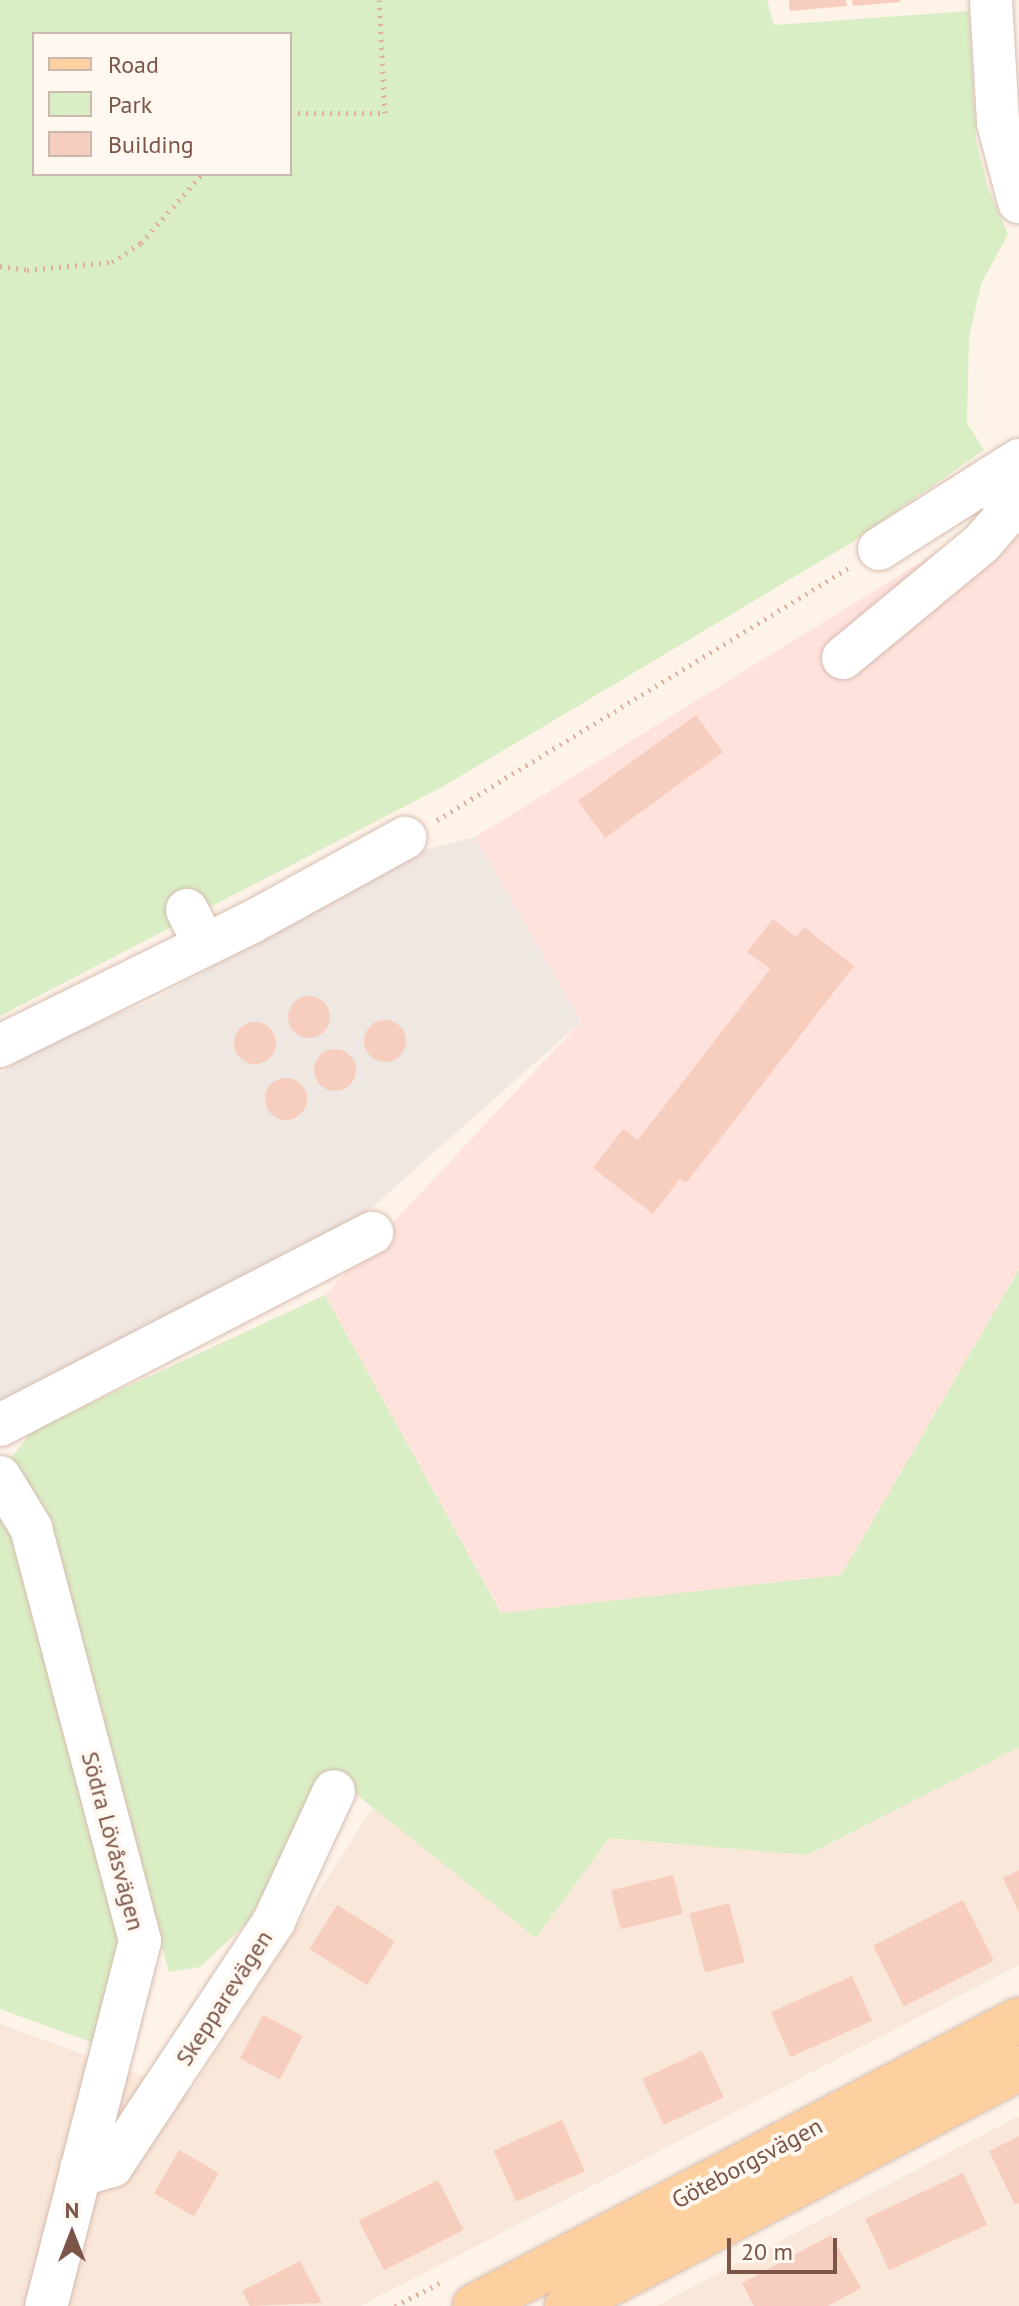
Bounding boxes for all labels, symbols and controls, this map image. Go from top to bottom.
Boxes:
legend [32,32,292,176]
text: Road [108,49,159,80]
text: Park [108,89,152,120]
text: Building [108,129,194,160]
street label: Södra Lövåsvägen [75,1748,151,1934]
street label: Skepparevägen [170,1925,278,2071]
street label: Göteborgsvägen [667,2111,827,2215]
north arrow [32,2194,112,2274]
text: N [65,2196,79,2224]
scale bar [731,2222,841,2272]
text: 20 m [741,2236,793,2267]

